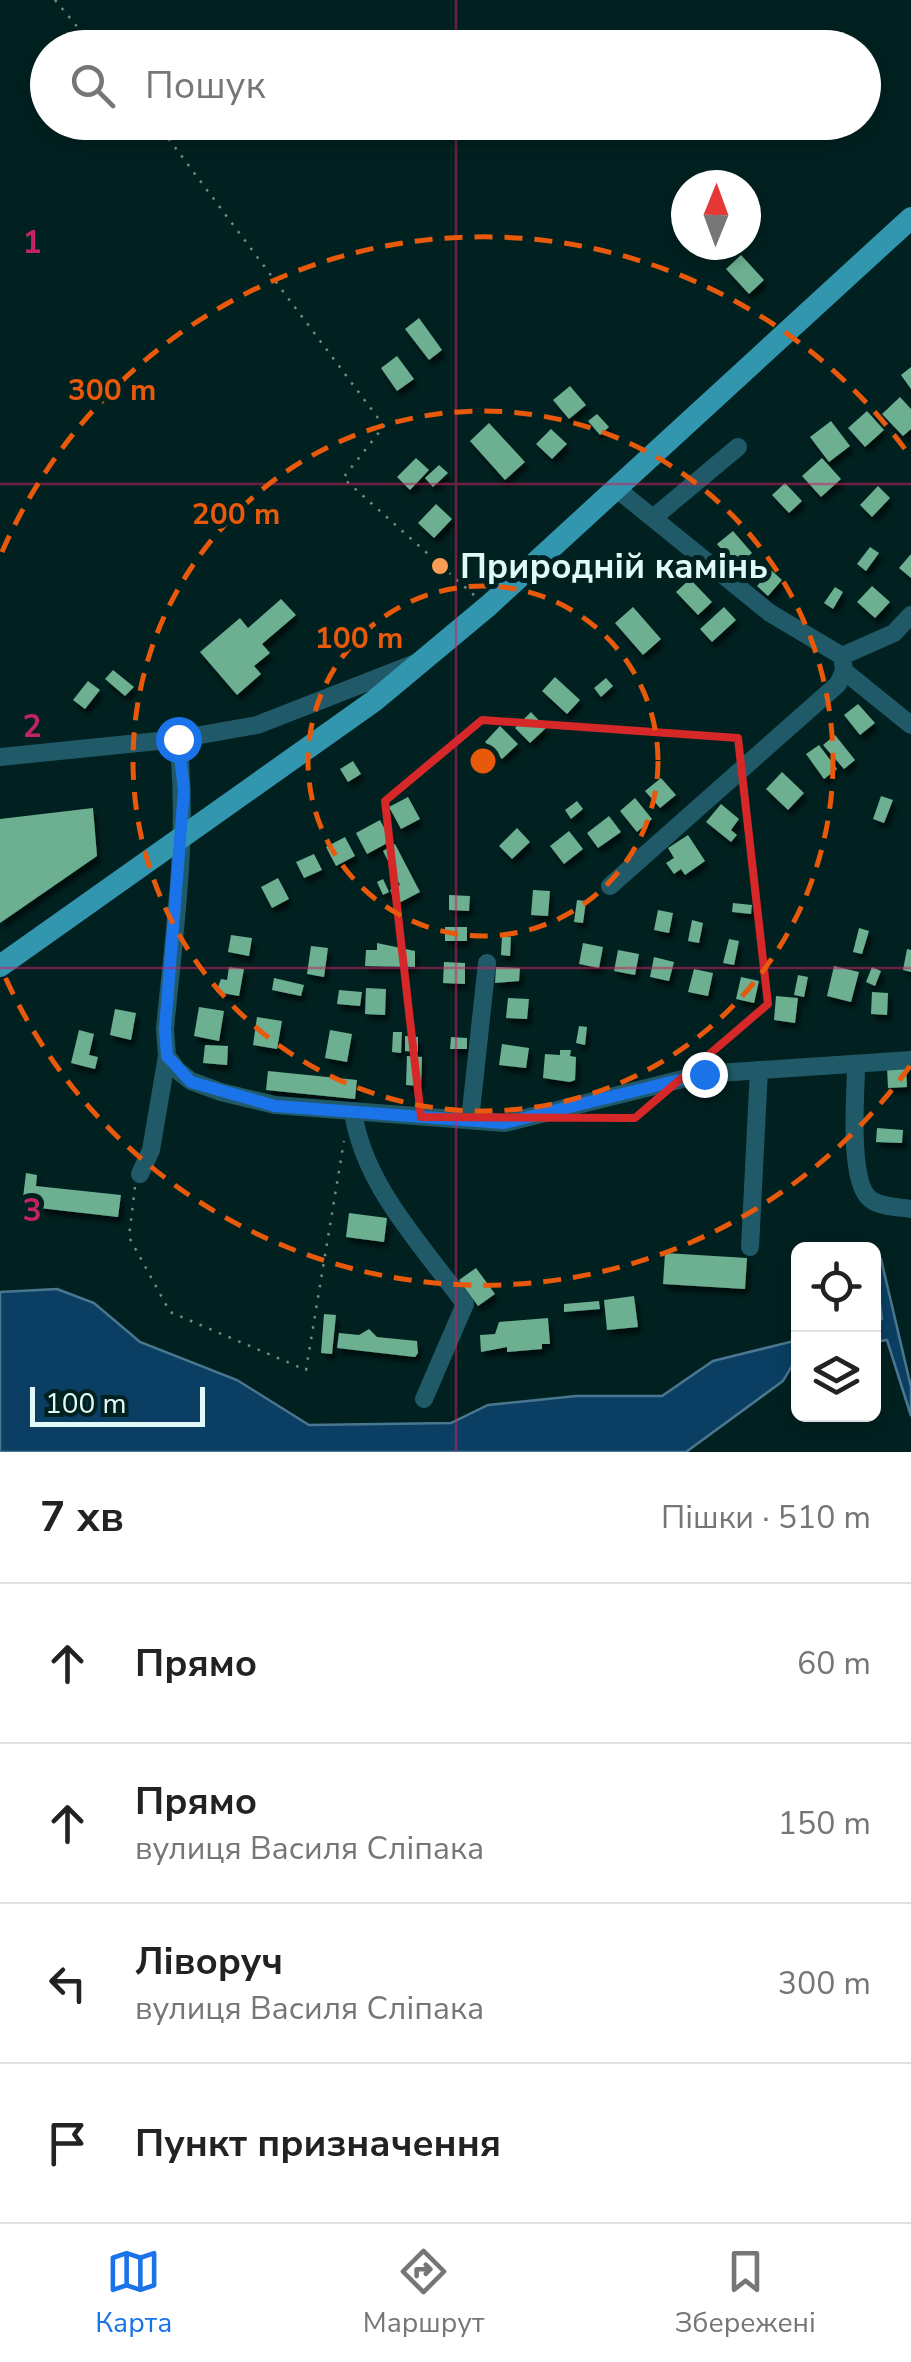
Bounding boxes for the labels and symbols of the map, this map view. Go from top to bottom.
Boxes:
north arrow [671,170,761,260]
text: 1 [22,221,42,264]
text: 300 m [68,370,156,411]
text: 200 m [192,494,280,535]
place label: Природній камінь [460,543,768,590]
marker: Природній камінь [429,555,451,577]
text: 100 m [315,618,403,659]
text: 2 [22,705,42,748]
route start [156,717,202,763]
centre of rings [465,743,501,779]
route end [682,1052,728,1098]
text: 3 [22,1189,42,1232]
scale bar [30,1382,205,1426]

